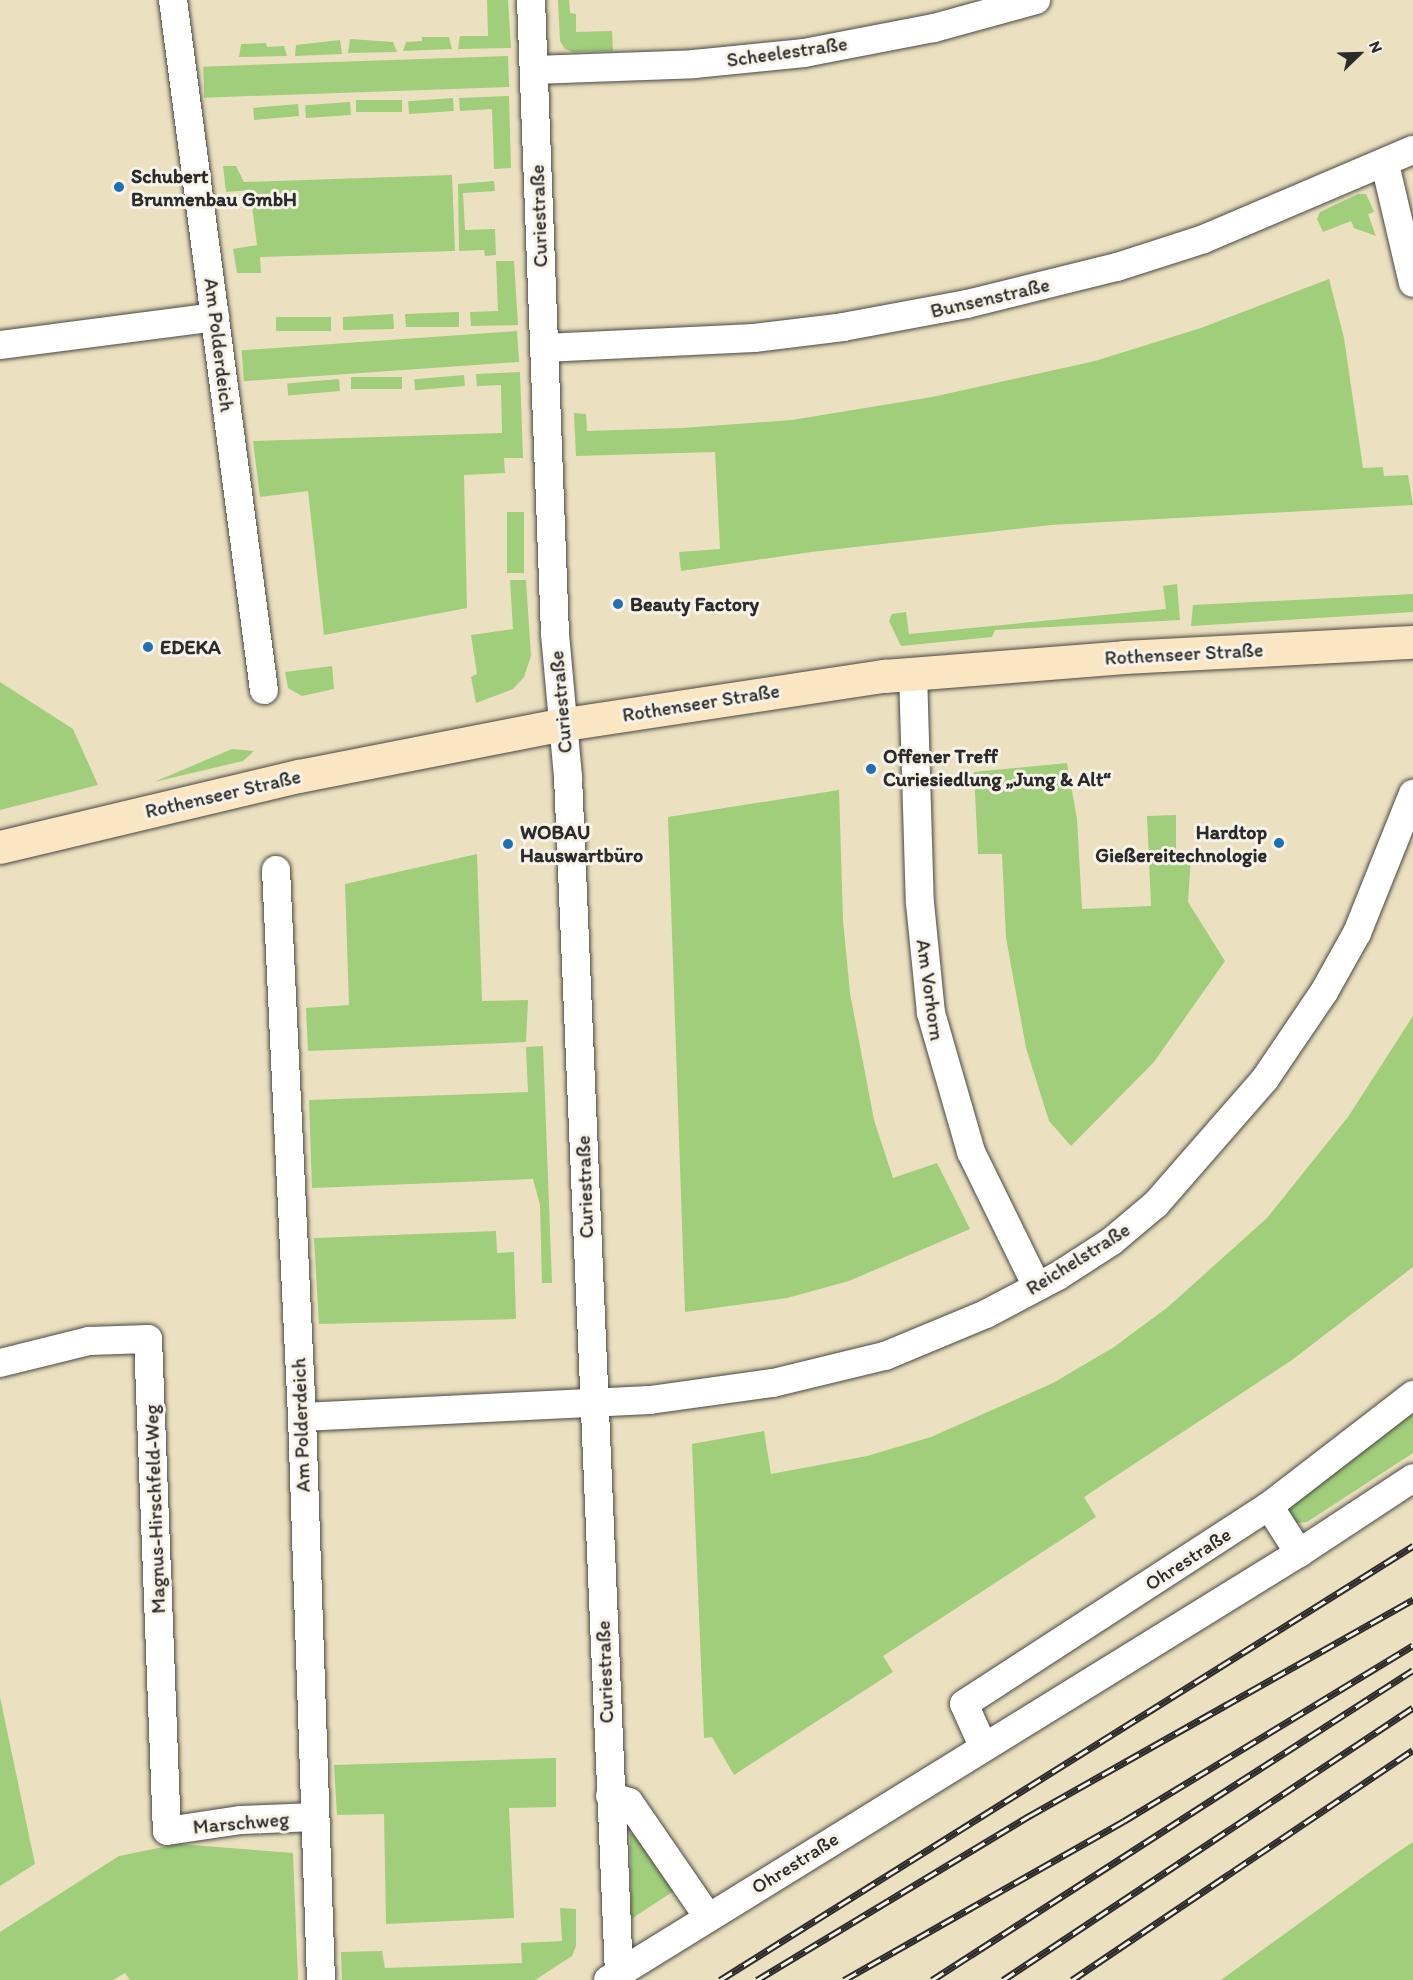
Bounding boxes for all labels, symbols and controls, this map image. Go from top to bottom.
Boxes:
north arrow [1329,24,1389,84]
street label: Scheelestraße [725,32,849,72]
text: N [1365,38,1387,55]
place label: Schubert Brunnenbau GmbH [131,164,297,211]
street label: Curiestraße [525,164,553,268]
marker: Schubert Brunnenbau GmbH [112,180,126,194]
street label: Bunsenstraße [928,273,1052,323]
street label: Am Polderdeich [199,277,239,413]
place label: Beauty Factory [630,592,759,616]
marker: Beauty Factory [611,597,625,611]
place label: EDEKA [160,635,221,659]
street label: Rothenseer Straße [1104,638,1264,670]
marker: EDEKA [141,640,155,654]
street label: Curiestraße [545,650,577,754]
street label: Rothenseer Straße [620,679,782,727]
place label: Offener Treff Curiesiedlung „Jung & Alt“ [883,745,1111,792]
marker: Offener Treff Curiesiedlung „Jung & Alt“ [864,762,878,776]
street label: Rothenseer Straße [143,764,303,824]
place label: WOBAU Hauswartbüro [520,820,643,867]
place label: Hardtop Gießereitechnologie [1095,820,1267,867]
marker: Hardtop Gießereitechnologie [1272,836,1286,850]
marker: WOBAU Hauswartbüro [501,837,515,851]
street label: Am Vorhorn [911,937,949,1043]
street label: Curiestraße [571,1135,599,1239]
street label: Reichelstraße [1022,1218,1134,1300]
street label: Am Polderdeich [287,1357,315,1493]
street label: Magnus-Hirschfeld-Weg [139,1404,171,1614]
street label: Ohrestraße [1140,1522,1236,1596]
street label: Curiestraße [591,1620,619,1724]
street label: Marschweg [192,1807,290,1839]
street label: Ohrestraße [747,1827,843,1899]

